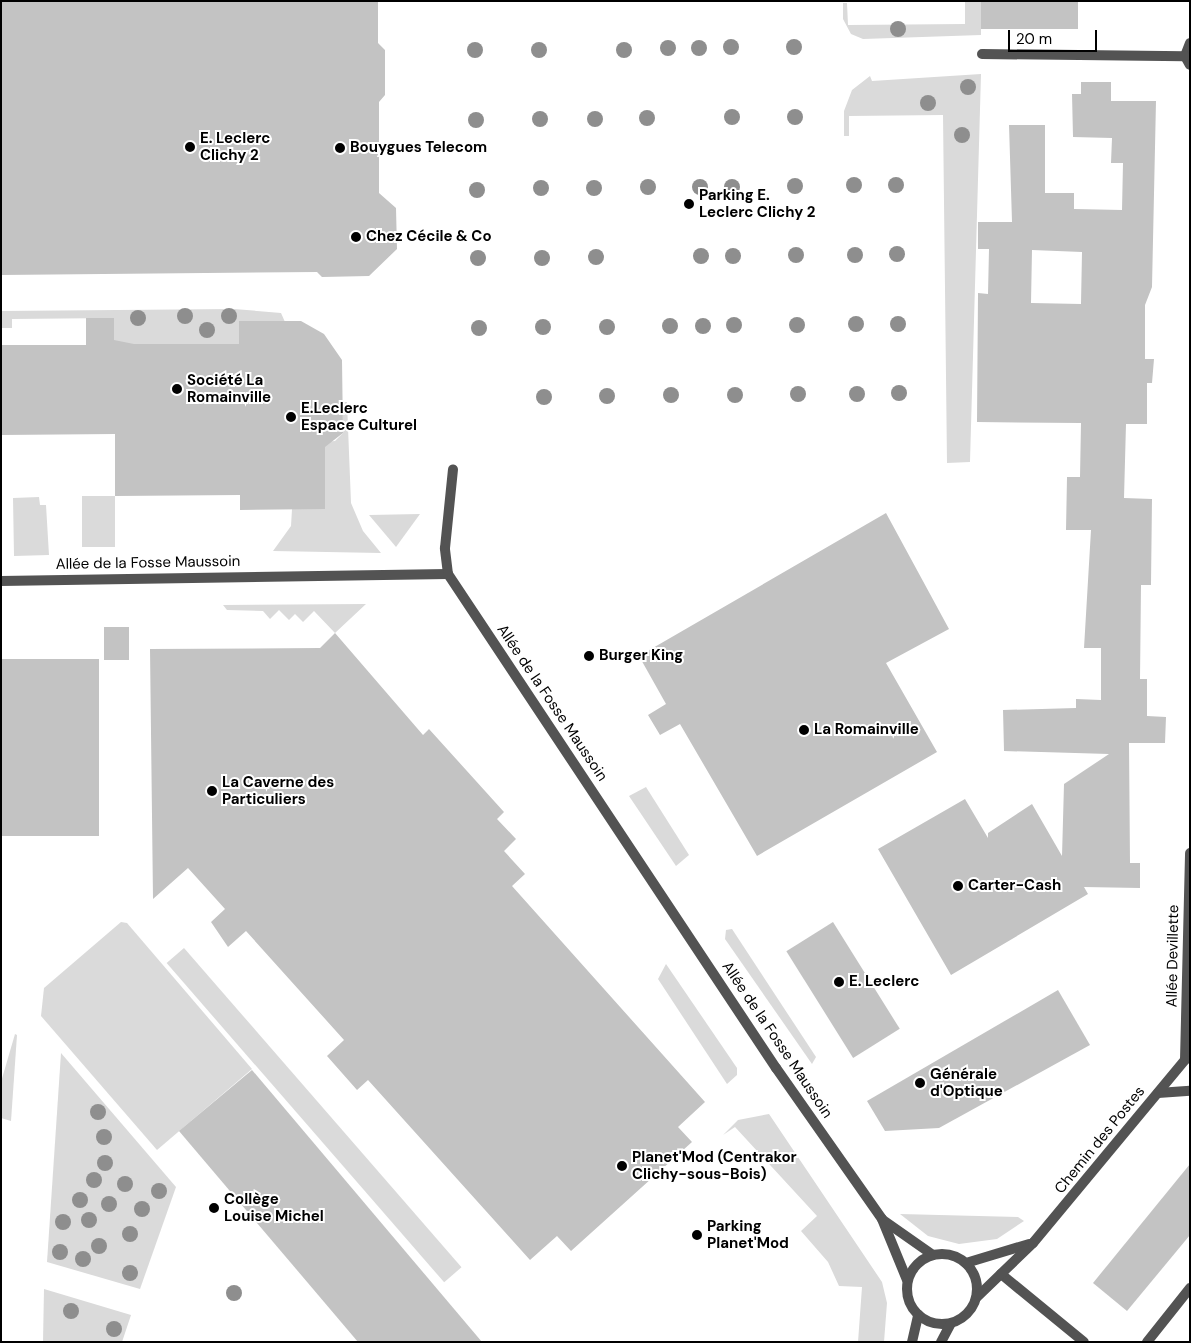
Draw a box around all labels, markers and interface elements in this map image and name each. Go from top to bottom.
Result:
scale bar [1011,20,1100,52]
text: 20 m [1016,29,1052,49]
place label: E. Leclerc Clichy 2 [200,129,270,164]
place label: Bouygues Telecom [350,139,487,157]
marker: E. Leclerc Clichy 2 [184,141,196,153]
marker: Bouygues Telecom [334,142,346,154]
place label: Parking E. Leclerc Clichy 2 [699,186,815,221]
marker: Parking E. Leclerc Clichy 2 [683,198,695,210]
place label: Chez Cécile & Co [366,228,492,246]
marker: Chez Cécile & Co [350,231,362,243]
place label: Société La Romainville [187,371,271,406]
marker: Société La Romainville [171,383,183,395]
place label: E.Leclerc Espace Culturel [301,399,417,434]
marker: E.Leclerc Espace Culturel [285,411,297,423]
street label: Allée de la Fosse Maussoin [55,552,241,574]
street label: Allée de la Fosse Maussoin [493,621,611,785]
place label: Burger King [599,647,683,665]
marker: Burger King [583,650,595,662]
place label: La Romainville [814,721,919,739]
marker: La Romainville [798,724,810,736]
place label: La Caverne des Particuliers [222,773,334,808]
marker: La Caverne des Particuliers [206,785,218,797]
place label: Carter-Cash [968,877,1061,895]
marker: Carter-Cash [952,880,964,892]
street label: Allée Devillette [1163,904,1183,1008]
street label: Allée de la Fosse Maussoin [718,958,836,1122]
place label: E. Leclerc [849,973,919,991]
marker: E. Leclerc [833,976,845,988]
place label: Générale d'Optique [930,1065,1003,1100]
marker: Générale d'Optique [914,1077,926,1089]
street label: Chemin des Postes [1051,1083,1149,1197]
place label: Planet'Mod (Centrakor Clichy-sous-Bois) [632,1148,797,1183]
marker: Planet'Mod (Centrakor Clichy-sous-Bois) [616,1160,628,1172]
place label: Collège Louise Michel [224,1190,324,1225]
marker: Collège Louise Michel [208,1202,220,1214]
place label: Parking Planet'Mod [707,1217,789,1252]
marker: Parking Planet'Mod [691,1229,703,1241]

